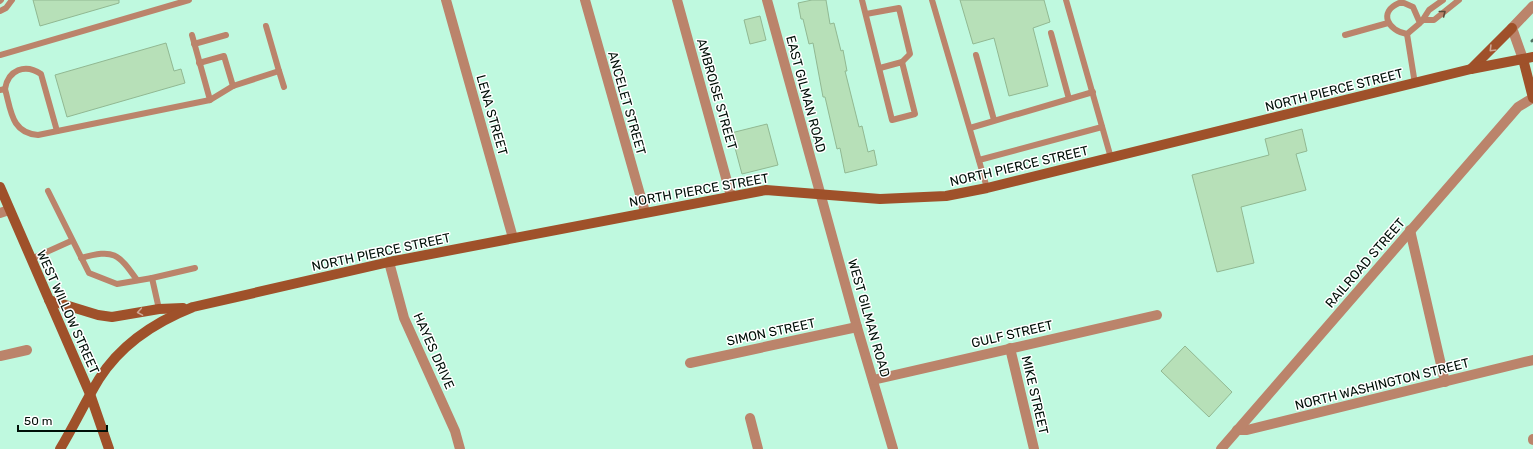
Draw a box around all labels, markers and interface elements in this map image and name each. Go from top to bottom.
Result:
one-way arrow [1439,10,1446,18]
street label: EAST GILMAN ROAD [783,34,829,154]
street label: AMBROISE STREET [694,37,740,152]
one-way arrow [1489,44,1497,52]
street label: ANCELET STREET [605,49,649,157]
street label: NORTH PIERCE STREET [1264,65,1405,114]
street label: LENA STREET [473,73,511,157]
street label: NORTH PIERCE STREET [948,143,1090,189]
street label: NORTH PIERCE STREET [628,170,770,210]
street label: RAILROAD STREET [1322,215,1408,311]
street label: NORTH PIERCE STREET [310,230,452,274]
street label: WEST WILLOW STREET [34,248,102,377]
street label: WEST GILMAN ROAD [845,257,893,379]
one-way arrow [137,307,144,316]
street label: HAYES DRIVE [410,310,458,392]
street label: SIMON STREET [725,315,817,349]
street label: GULF STREET [970,317,1055,351]
street label: MIKE STREET [1019,354,1051,436]
street label: NORTH WASHINGTON STREET [1293,355,1471,413]
scale bar [18,407,107,433]
text: 50 m [24,414,52,428]

